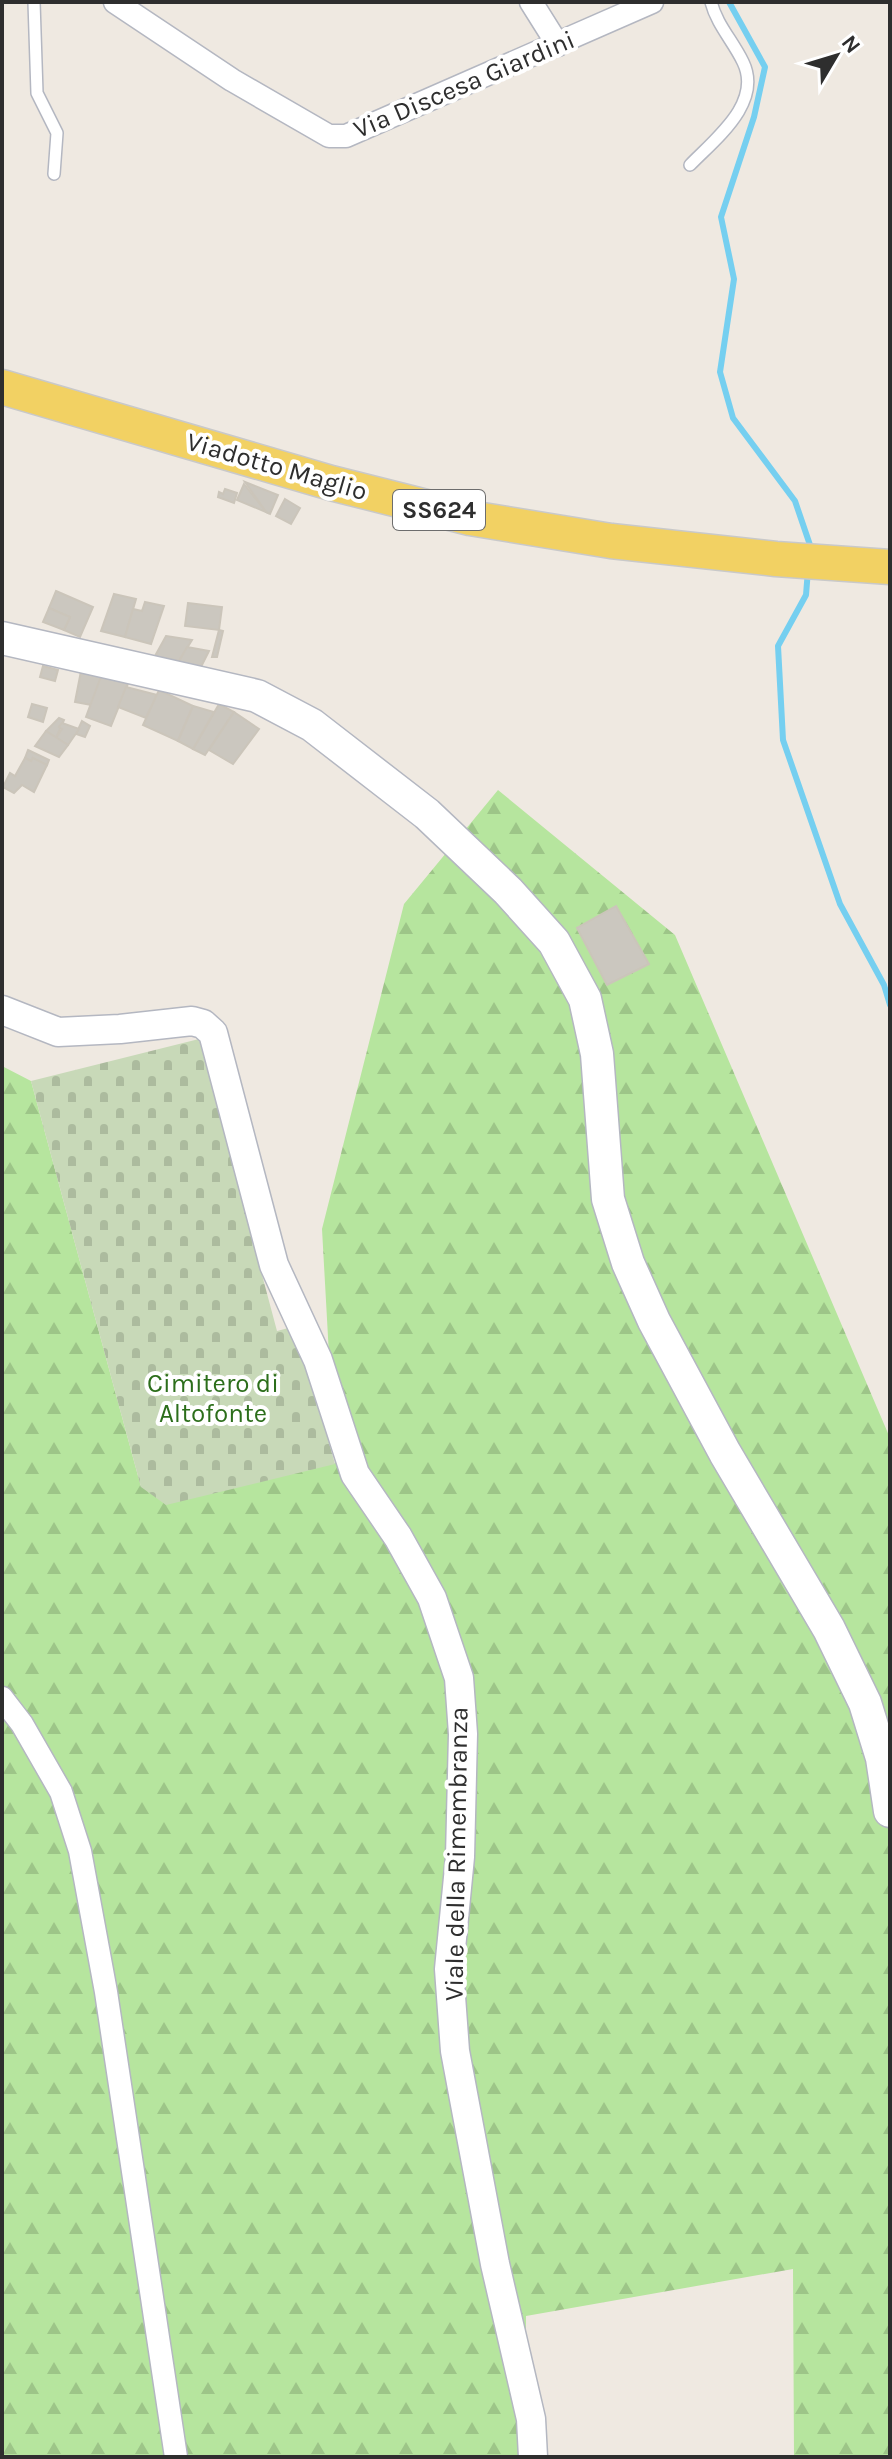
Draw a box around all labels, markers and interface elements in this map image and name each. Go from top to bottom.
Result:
north arrow [796,16,876,96]
street label: Via Discesa Giardini [349,24,579,145]
text: N [836,30,866,59]
street label: Viadotto Maglio [183,426,371,507]
road number: SS624 [393,490,485,530]
park label: Cimitero di Altofonte [147,1368,279,1429]
street label: Viale della Rimembranza [438,1707,475,2001]

